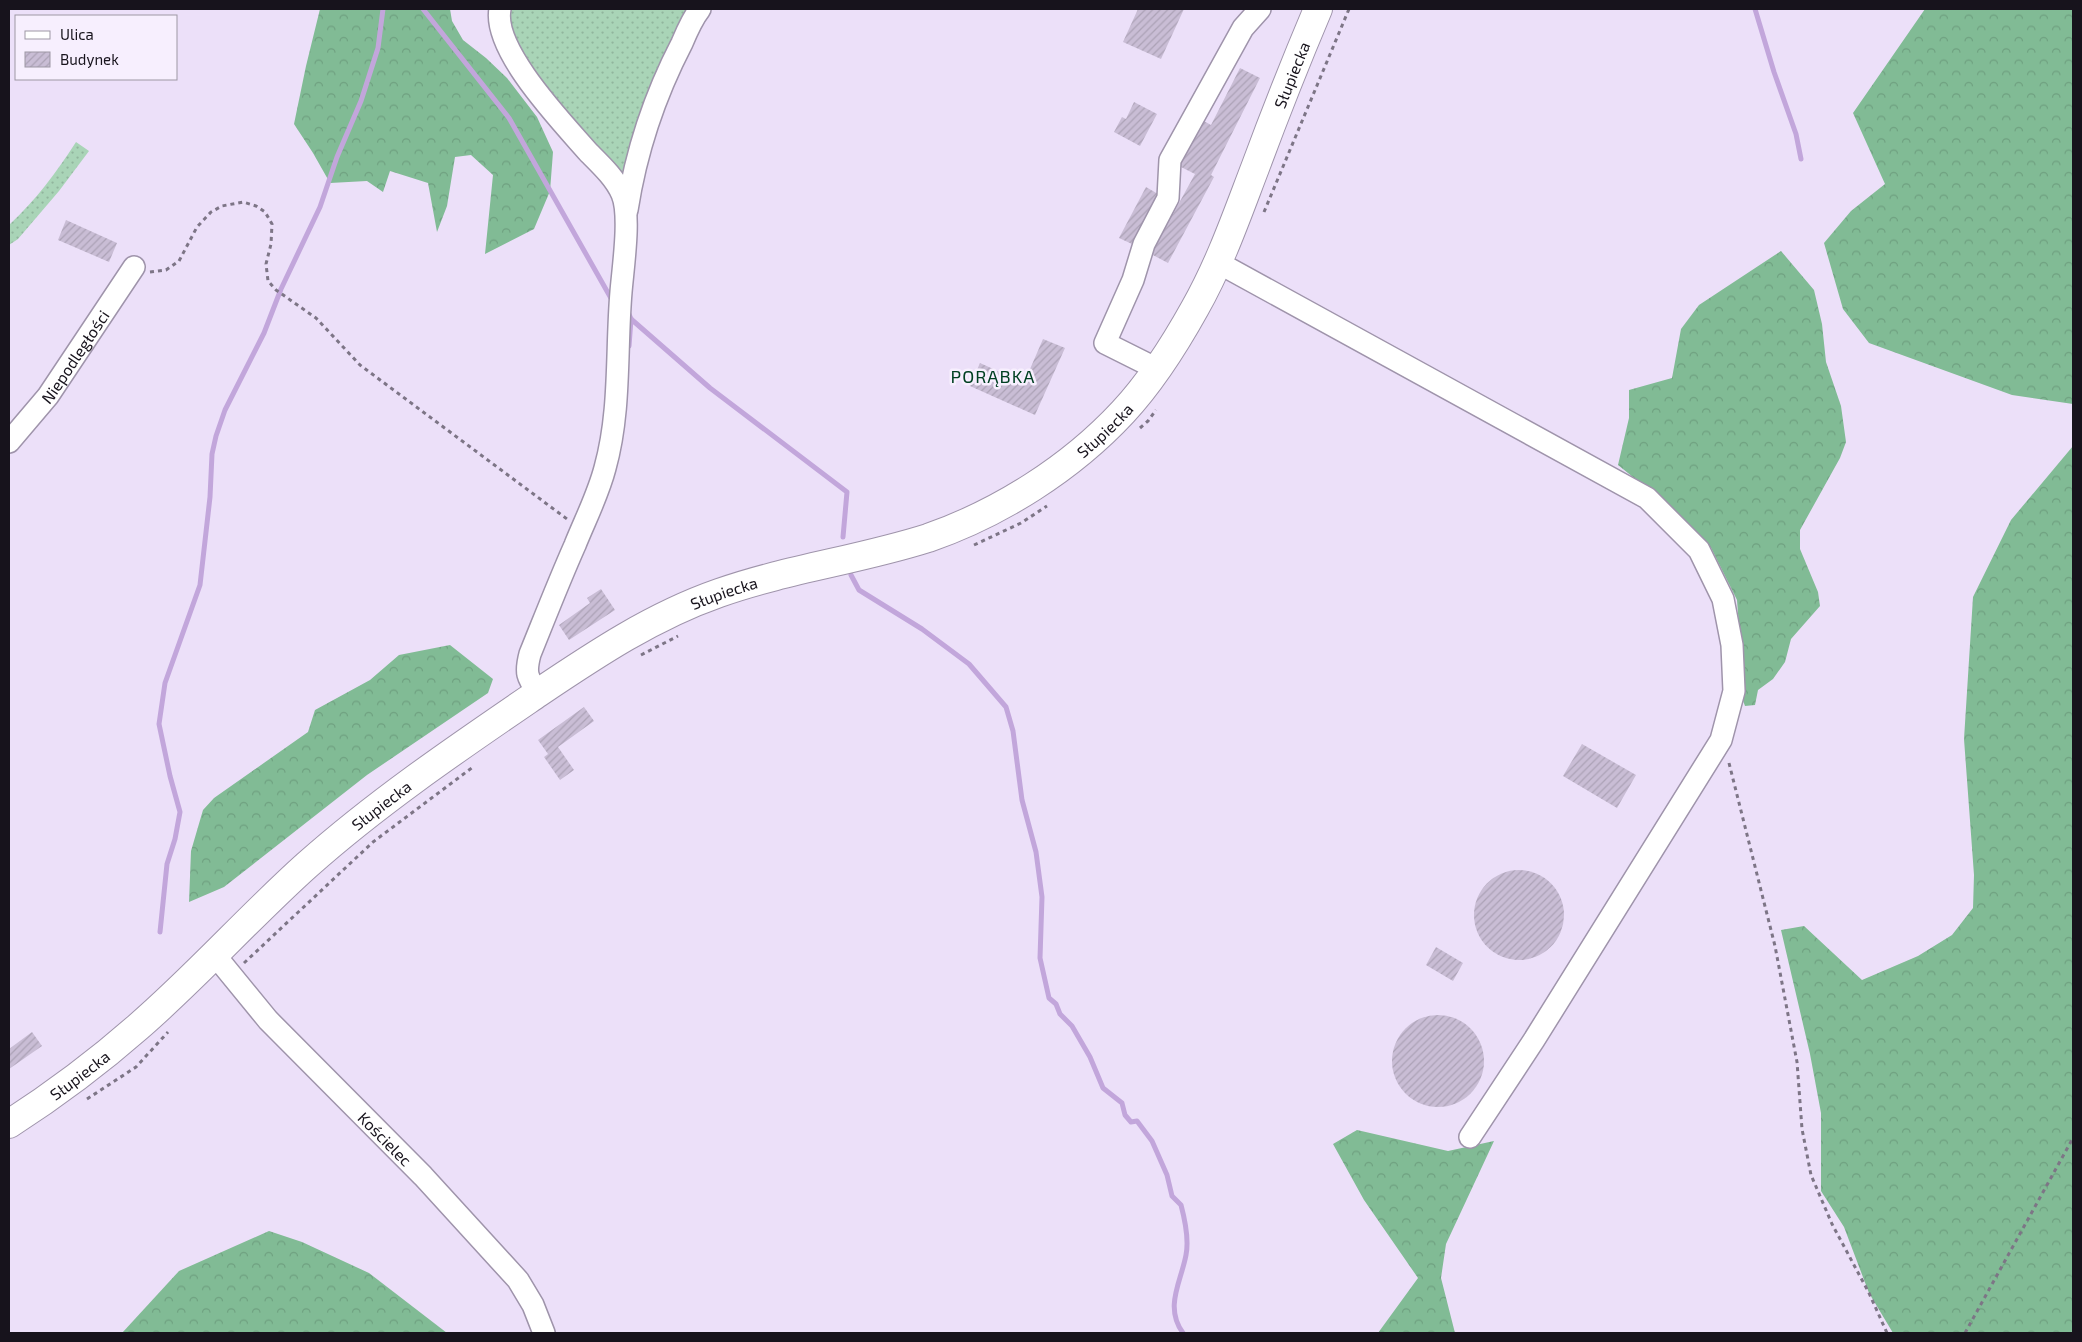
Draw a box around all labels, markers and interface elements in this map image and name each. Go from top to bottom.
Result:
legend [15,15,178,80]
text: Ulica [60,25,94,43]
street label: Słupiecka [1269,39,1313,111]
text: Budynek [60,50,119,68]
street label: Niepodległości [37,306,112,407]
district label: PORĄBKA [951,365,1035,387]
street label: Słupiecka [1073,399,1136,461]
street label: Słupiecka [687,572,760,613]
street label: Słupiecka [347,776,414,834]
street label: Słupiecka [46,1046,113,1103]
street label: Kościelec [355,1107,416,1169]

